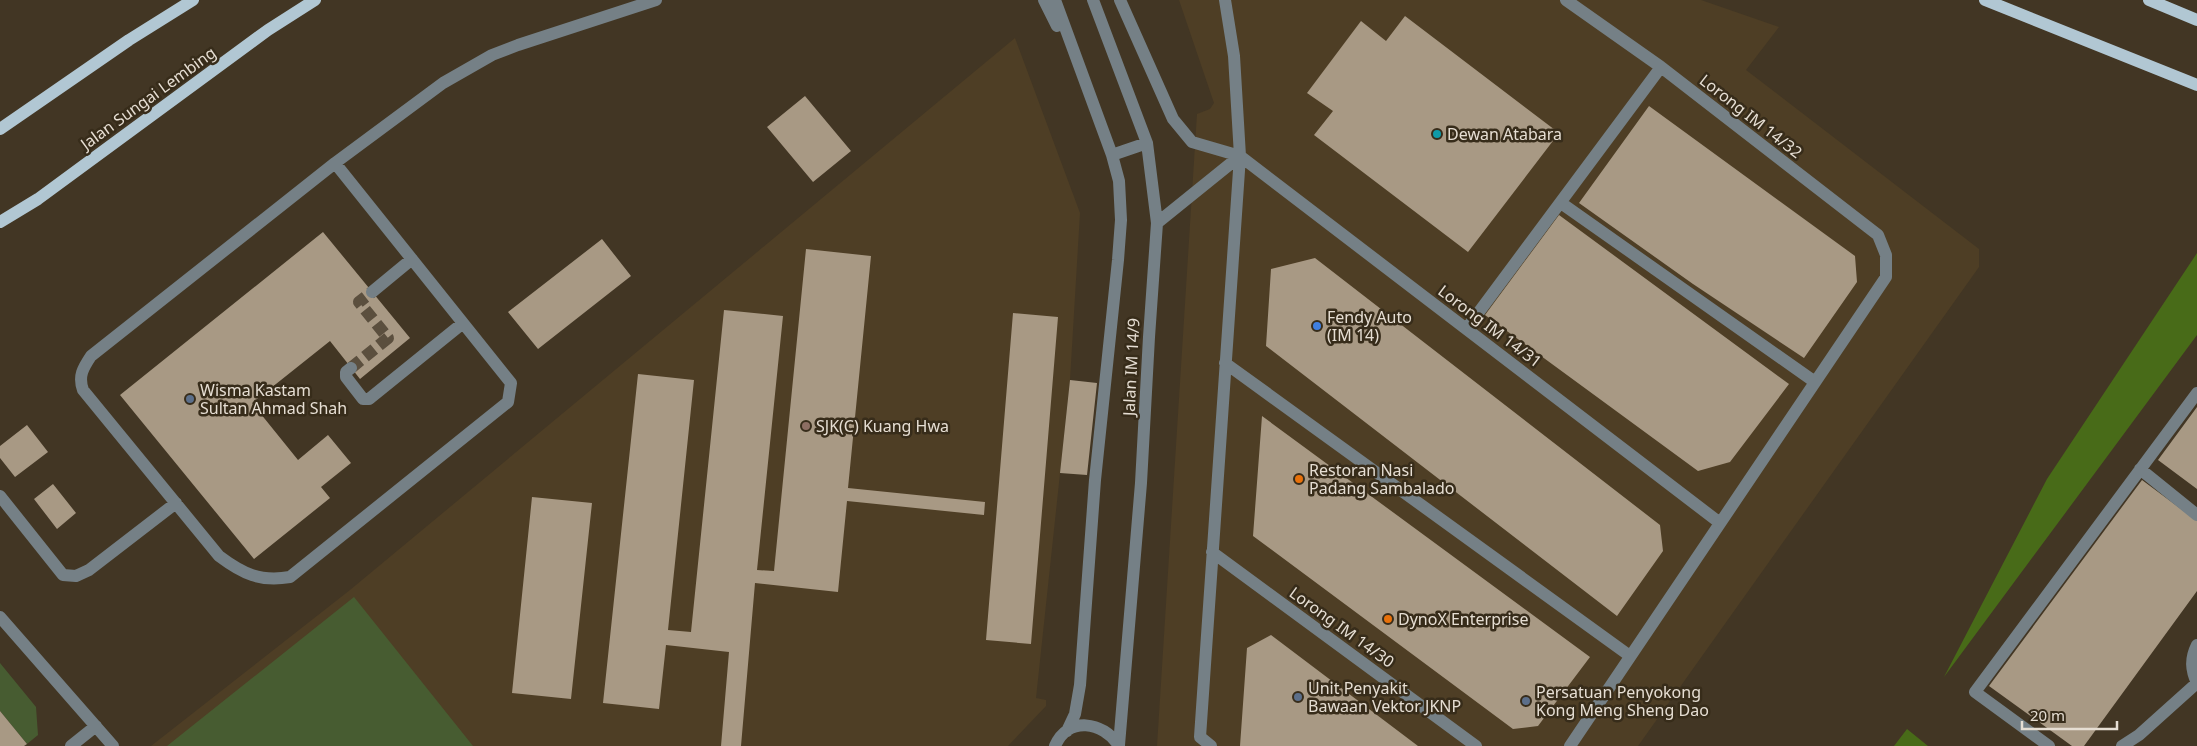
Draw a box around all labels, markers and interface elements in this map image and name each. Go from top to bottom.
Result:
street label: Jalan Sungai Lembing [74,41,220,156]
street label: Lorong IM 14/32 [1695,69,1807,163]
place label: Dewan Atabara [1447,123,1562,145]
marker: Dewan Atabara [1431,128,1443,140]
street label: Lorong IM 14/31 [1434,280,1546,372]
place label: Fendy Auto (IM 14) [1327,306,1412,346]
street label: Jalan IM 14/9 [1117,317,1145,419]
marker: Fendy Auto (IM 14) [1311,320,1323,332]
place label: Wisma Kastam Sultan Ahmad Shah [200,379,347,419]
marker: Wisma Kastam Sultan Ahmad Shah [184,393,196,405]
place label: SJK(C) Kuang Hwa [816,415,949,437]
marker: SJK(C) Kuang Hwa [800,420,812,432]
place label: Restoran Nasi Padang Sambalado [1309,459,1455,499]
marker: Restoran Nasi Padang Sambalado [1293,473,1305,485]
street label: Lorong IM 14/30 [1285,581,1399,673]
place label: DynoX Enterprise [1398,608,1528,630]
marker: DynoX Enterprise [1382,613,1394,625]
place label: Unit Penyakit Bawaan Vektor JKNP [1308,677,1461,717]
place label: Persatuan Penyokong Kong Meng Sheng Dao [1536,681,1709,721]
marker: Unit Penyakit Bawaan Vektor JKNP [1292,691,1304,703]
marker: Persatuan Penyokong Kong Meng Sheng Dao [1520,695,1532,707]
scale bar [2022,698,2117,730]
text: 20 m [2030,705,2065,725]

